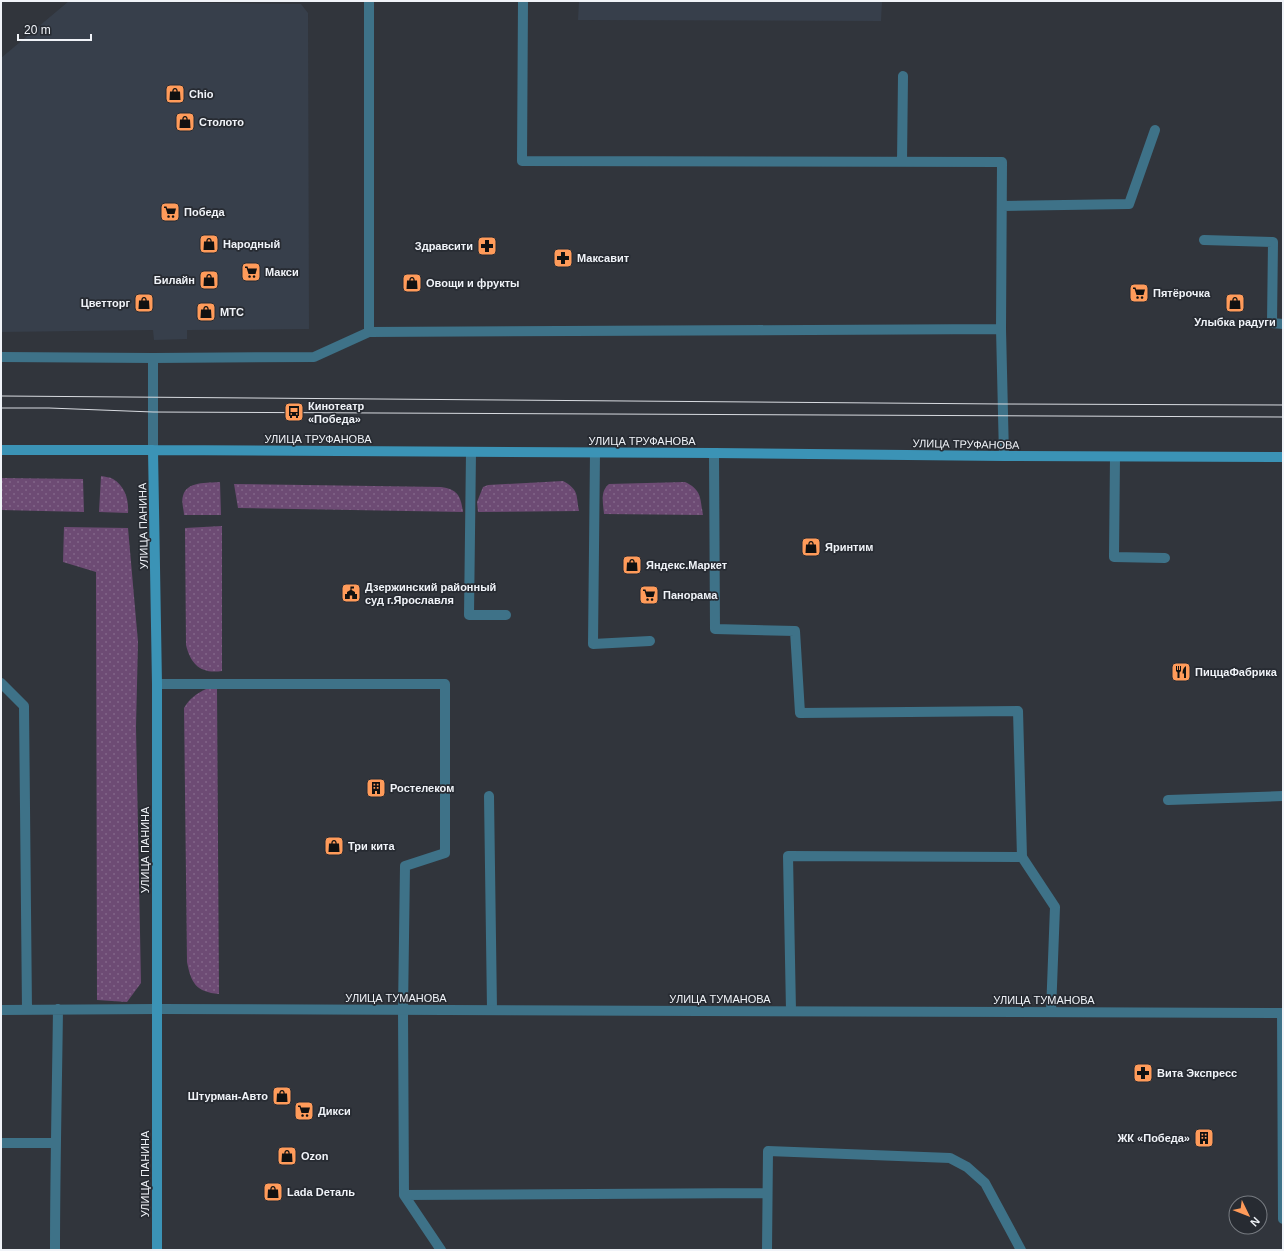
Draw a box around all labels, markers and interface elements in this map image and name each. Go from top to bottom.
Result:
scale bar [18,16,91,42]
text: 20 m [24,23,51,37]
shop icon: Chio [164,83,186,105]
place label: Chio [189,88,214,100]
shop icon: Столото [174,111,196,133]
place label: Столото [199,116,244,128]
supermarket icon: Победа [159,201,181,223]
place label: Победа [184,206,226,218]
shop icon: Народный [198,233,220,255]
pharmacy icon: Здравсити [476,235,498,257]
place label: Народный [223,238,280,250]
place label: Здравсити [415,240,473,252]
pharmacy icon: Максавит [552,247,574,269]
place label: Максавит [577,252,630,264]
supermarket icon: Макси [240,261,262,283]
place label: Макси [265,266,299,278]
shop icon: Билайн [198,269,220,291]
shop icon: Овощи и фрукты [401,272,423,294]
place label: Билайн [154,274,195,286]
place label: Овощи и фрукты [426,277,519,289]
supermarket icon: Пятёрочка [1128,282,1150,304]
place label: Пятёрочка [1153,287,1211,299]
shop icon: Цветторг [133,292,155,314]
shop icon: Улыбка радуги [1224,292,1246,314]
place label: Цветторг [81,297,130,309]
shop icon: МТС [195,301,217,323]
place label: МТС [220,306,244,318]
place label: Улыбка радуги [1194,316,1276,328]
place label: Кинотеатр «Победа» [308,400,365,425]
bus stop icon: Кинотеатр «Победа» [283,401,305,423]
street label: УЛИЦА ТРУФАНОВА [265,433,372,445]
street label: УЛИЦА ТРУФАНОВА [589,435,696,447]
street label: УЛИЦА ТРУФАНОВА [912,437,1020,451]
street label: УЛИЦА ПАНИНА [136,482,150,569]
shop icon: Яринтим [800,536,822,558]
place label: Яринтим [825,541,873,553]
shop icon: Яндекс.Маркет [621,554,643,576]
place label: Яндекс.Маркет [646,559,728,571]
place label: Дзержинский районный суд г.Ярославля [365,581,496,606]
public building icon: Дзержинский районный суд г.Ярославля [340,582,362,604]
supermarket icon: Панорама [638,584,660,606]
place label: Панорама [663,589,718,601]
restaurant icon: ПиццаФабрика [1170,661,1192,683]
place label: ПиццаФабрика [1195,666,1278,678]
building icon: Ростелеком [365,777,387,799]
place label: Ростелеком [390,782,454,794]
street label: УЛИЦА ПАНИНА [139,806,151,893]
shop icon: Три кита [323,835,345,857]
place label: Три кита [348,840,395,852]
street label: УЛИЦА ТУМАНОВА [345,992,447,1004]
street label: УЛИЦА ТУМАНОВА [669,993,771,1005]
street label: УЛИЦА ТУМАНОВА [993,994,1095,1006]
pharmacy icon: Вита Экспресс [1132,1062,1154,1084]
place label: Вита Экспресс [1157,1067,1237,1079]
shop icon: Штурман-Авто [271,1085,293,1107]
place label: Штурман-Авто [188,1090,268,1102]
supermarket icon: Дикси [293,1100,315,1122]
place label: Дикси [318,1105,351,1117]
building icon: ЖК «Победа» [1193,1127,1215,1149]
street label: УЛИЦА ПАНИНА [139,1130,151,1217]
place label: ЖК «Победа» [1116,1132,1190,1144]
shop icon: Ozon [276,1145,298,1167]
place label: Ozon [301,1150,329,1162]
shop icon: Lada Dеталь [262,1181,284,1203]
place label: Lada Dеталь [287,1186,355,1198]
north arrow [1228,1195,1268,1235]
text: N [1248,1215,1262,1229]

